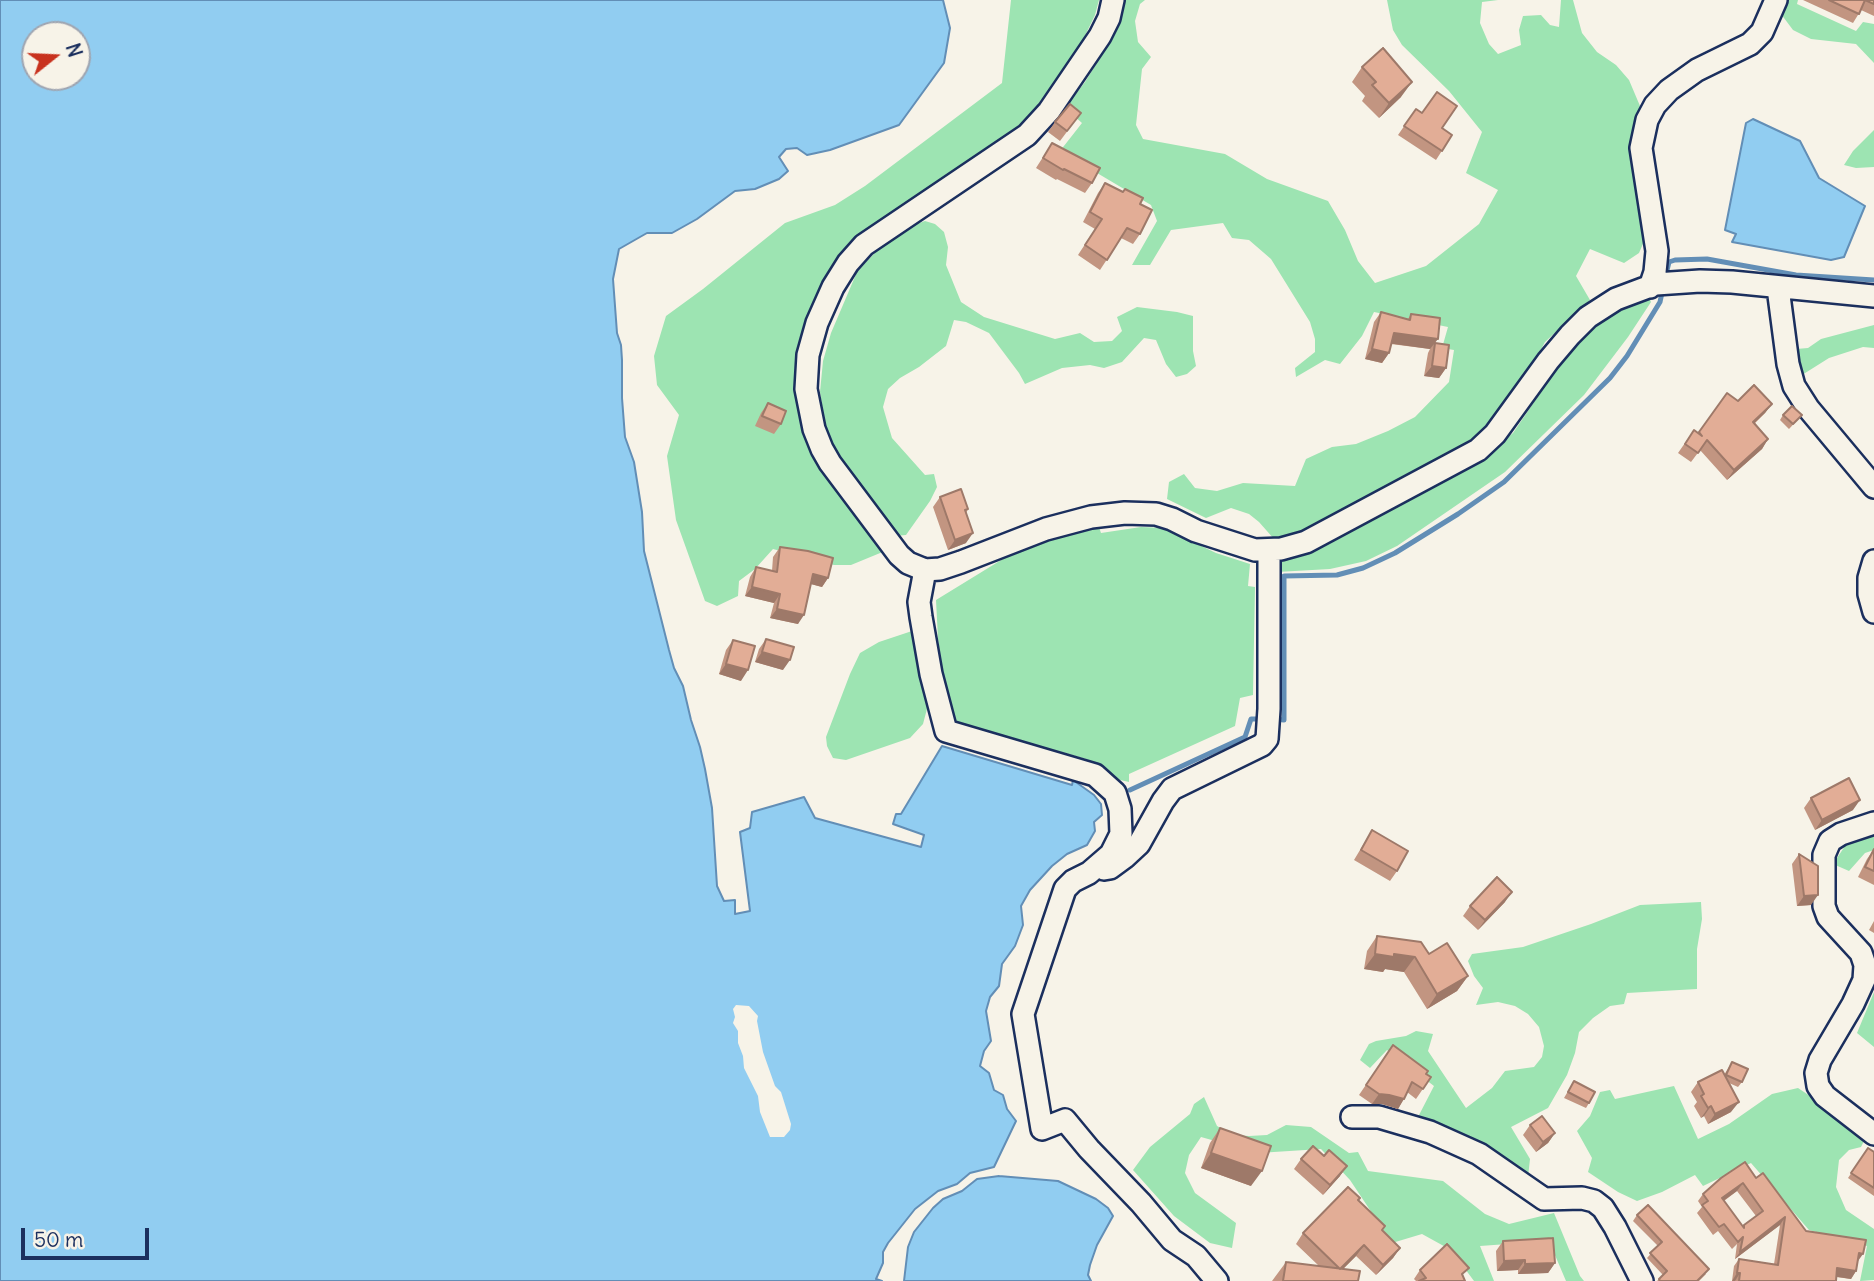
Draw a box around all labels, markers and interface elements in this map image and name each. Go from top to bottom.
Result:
north arrow [21,21,91,91]
text: N [61,40,88,60]
scale bar [24,1214,152,1258]
text: 50 m [34,1226,83,1253]

